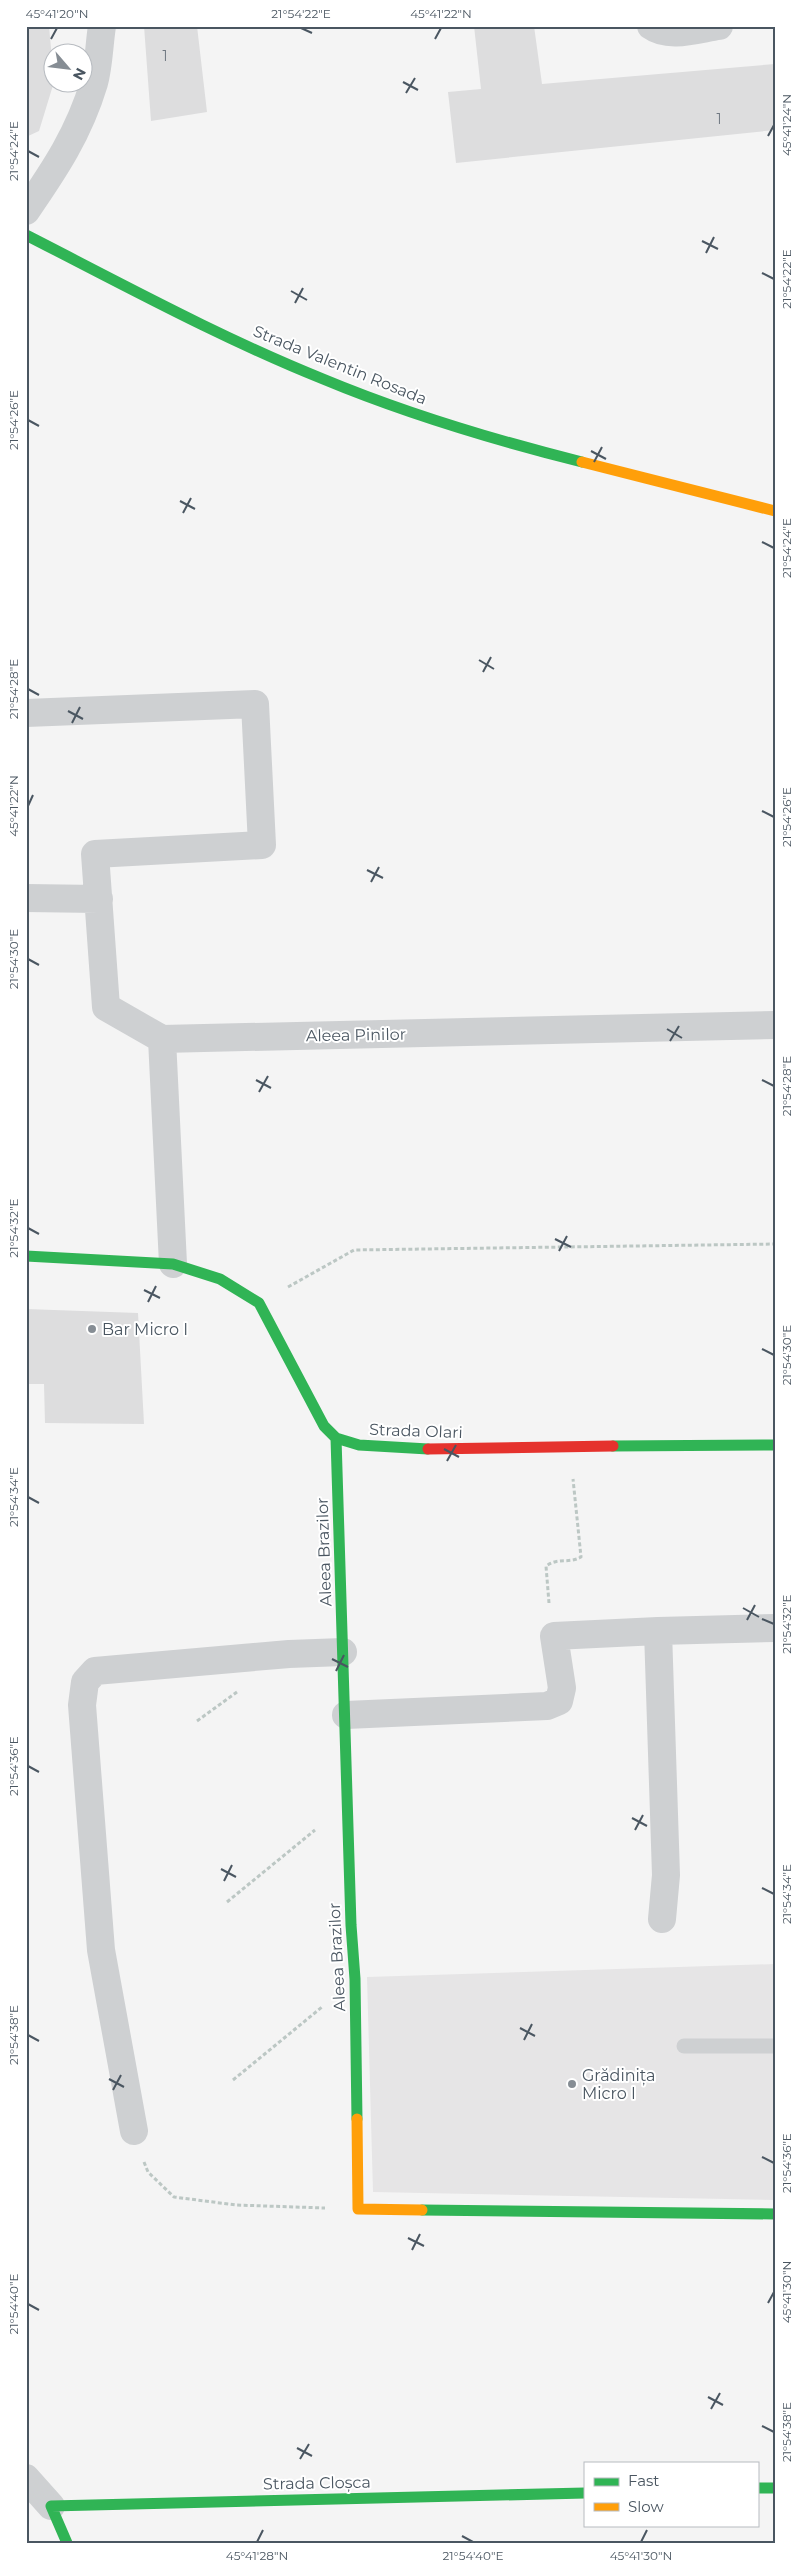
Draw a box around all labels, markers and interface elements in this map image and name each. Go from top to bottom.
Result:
text: 45°41'20"N [26,6,88,21]
text: 21°54'22"E [271,6,331,21]
text: 45°41'22"N [410,6,472,21]
north arrow [42,42,92,92]
house number: 1 [162,47,168,65]
text: N [69,65,90,83]
text: 45°41'24"N [779,94,794,156]
house number: 1 [716,110,722,128]
text: 21°54'24"E [6,121,21,181]
text: 21°54'22"E [779,249,794,309]
street label: Strada Valentin Rosada [250,321,430,409]
text: 21°54'26"E [6,390,21,450]
text: 21°54'24"E [779,518,794,578]
text: 21°54'28"E [6,659,21,719]
text: 45°41'22"N [6,775,21,837]
text: 21°54'26"E [779,787,794,847]
text: 21°54'30"E [6,929,21,989]
street label: Aleea Pinilor [306,1025,406,1045]
text: 21°54'28"E [779,1056,794,1116]
text: 21°54'32"E [6,1198,21,1258]
place label: Bar Micro I [102,1320,188,1339]
marker: Bar Micro I [86,1323,98,1335]
text: 21°54'30"E [779,1325,794,1385]
street label: Strada Olari [369,1420,463,1442]
text: 21°54'34"E [6,1467,21,1527]
street label: Aleea Brazilor [313,1497,335,1607]
text: 21°54'32"E [779,1594,794,1654]
text: 21°54'36"E [6,1736,21,1796]
text: 21°54'34"E [779,1864,794,1924]
street label: Aleea Brazilor [325,1902,349,2012]
text: 21°54'38"E [6,2005,21,2065]
place label: Grădinița Micro I [582,2066,655,2103]
marker: Grădinița Micro I [566,2078,578,2090]
text: 21°54'36"E [779,2133,794,2193]
text: 45°41'30"N [779,2261,794,2323]
text: 21°54'40"E [6,2273,21,2335]
text: 21°54'38"E [779,2402,794,2462]
legend [584,2462,758,2526]
text: Fast [628,2471,659,2490]
street label: Strada Cloșca [263,2473,371,2494]
text: Slow [628,2497,664,2516]
text: 45°41'28"N [226,2548,288,2563]
text: 21°54'40"E [442,2548,504,2563]
text: 45°41'30"N [610,2548,672,2563]

